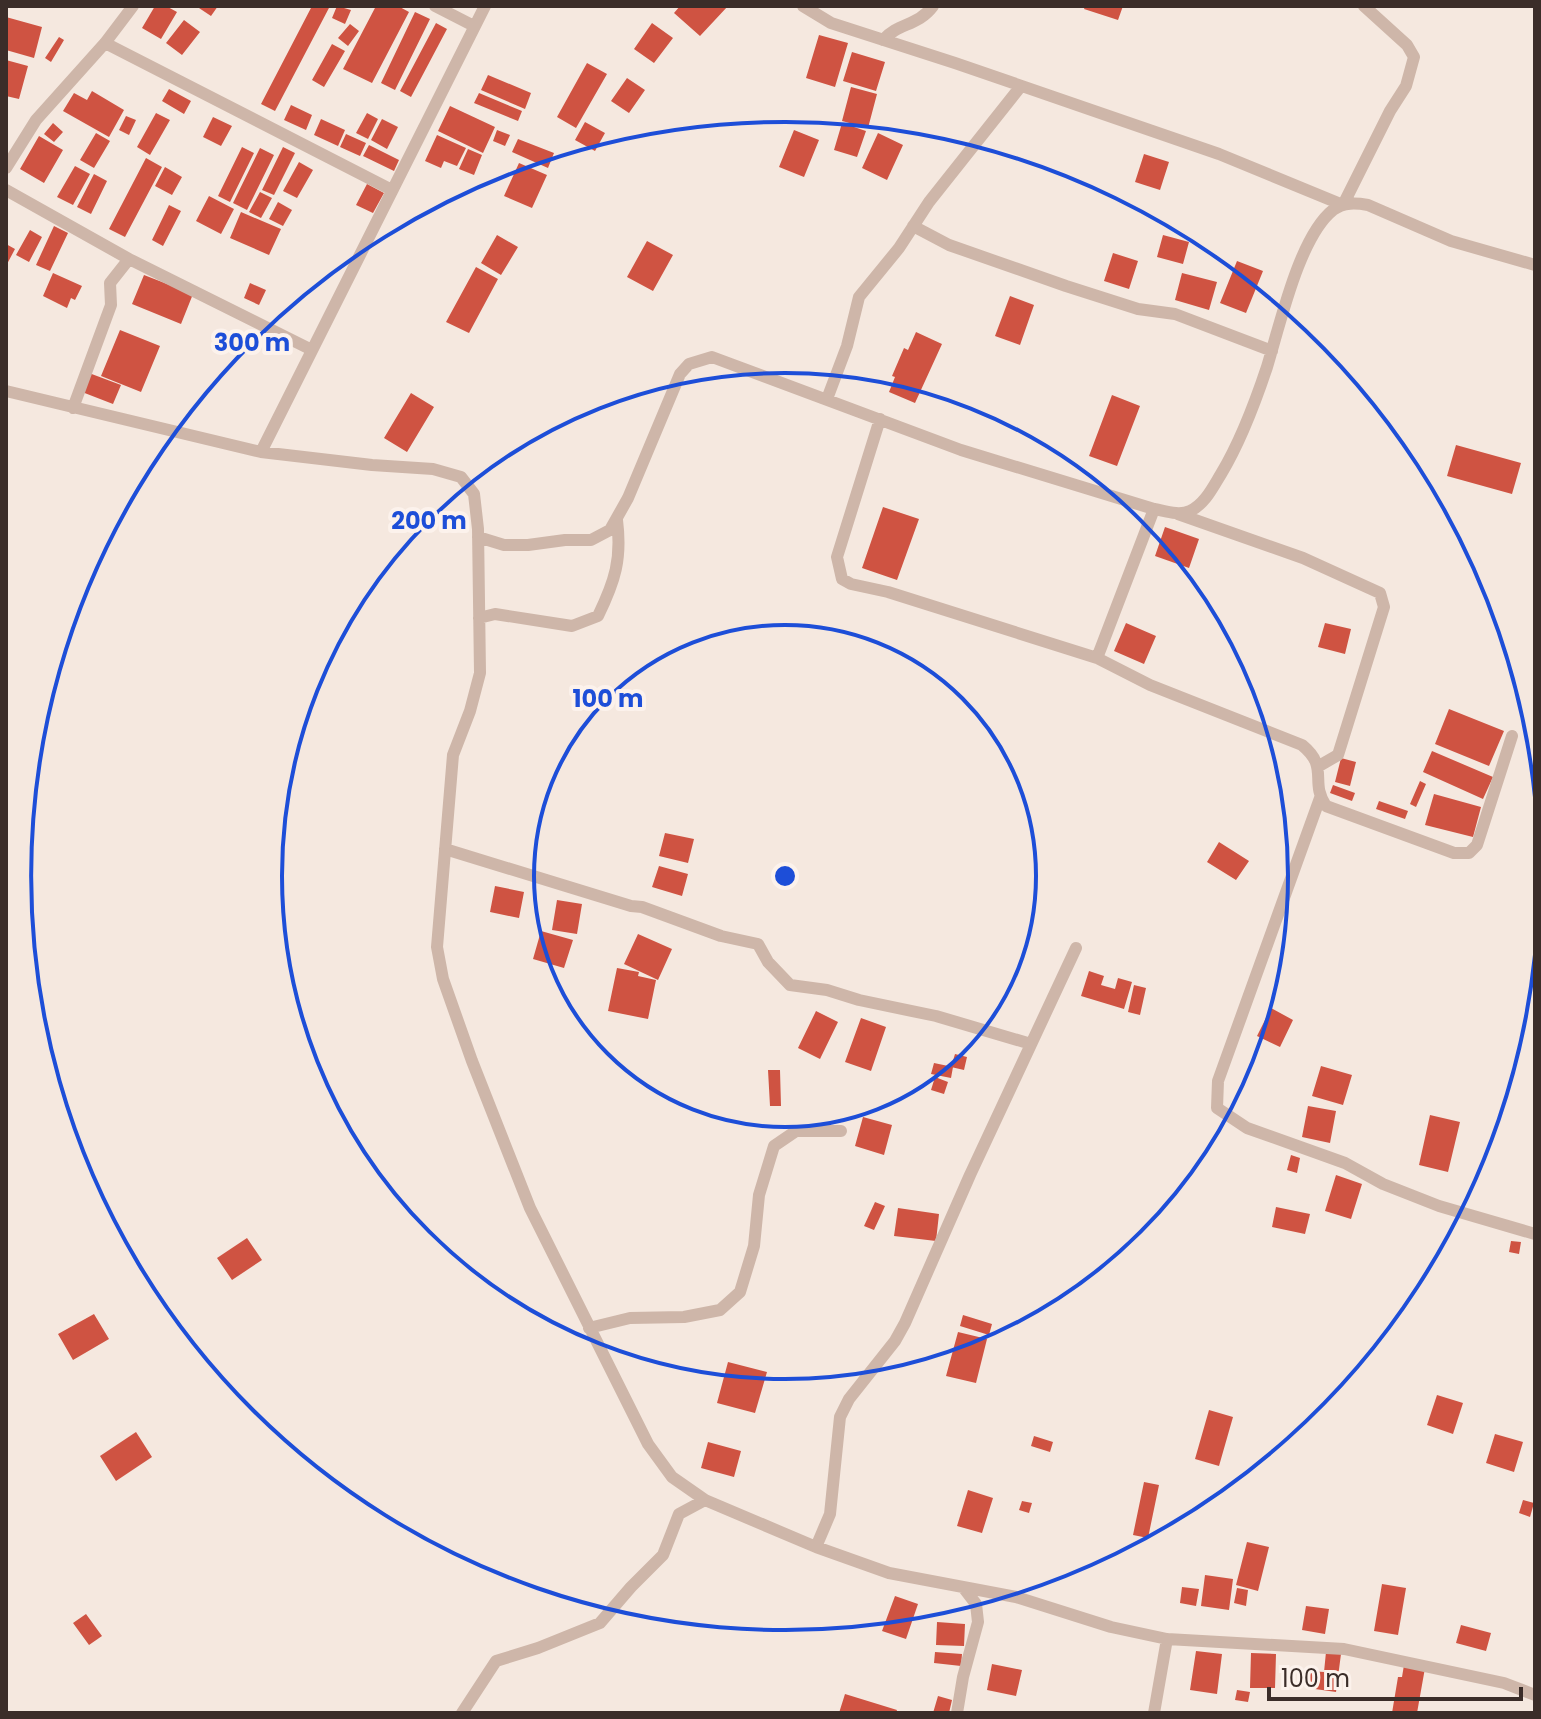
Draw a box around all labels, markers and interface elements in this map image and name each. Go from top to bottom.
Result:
text: 300 m [214,326,290,359]
text: 200 m [391,504,467,537]
text: 100 m [573,682,643,715]
centre of rings [771,862,799,890]
scale bar [1269,1651,1521,1701]
text: 100 m [1281,1662,1350,1695]

